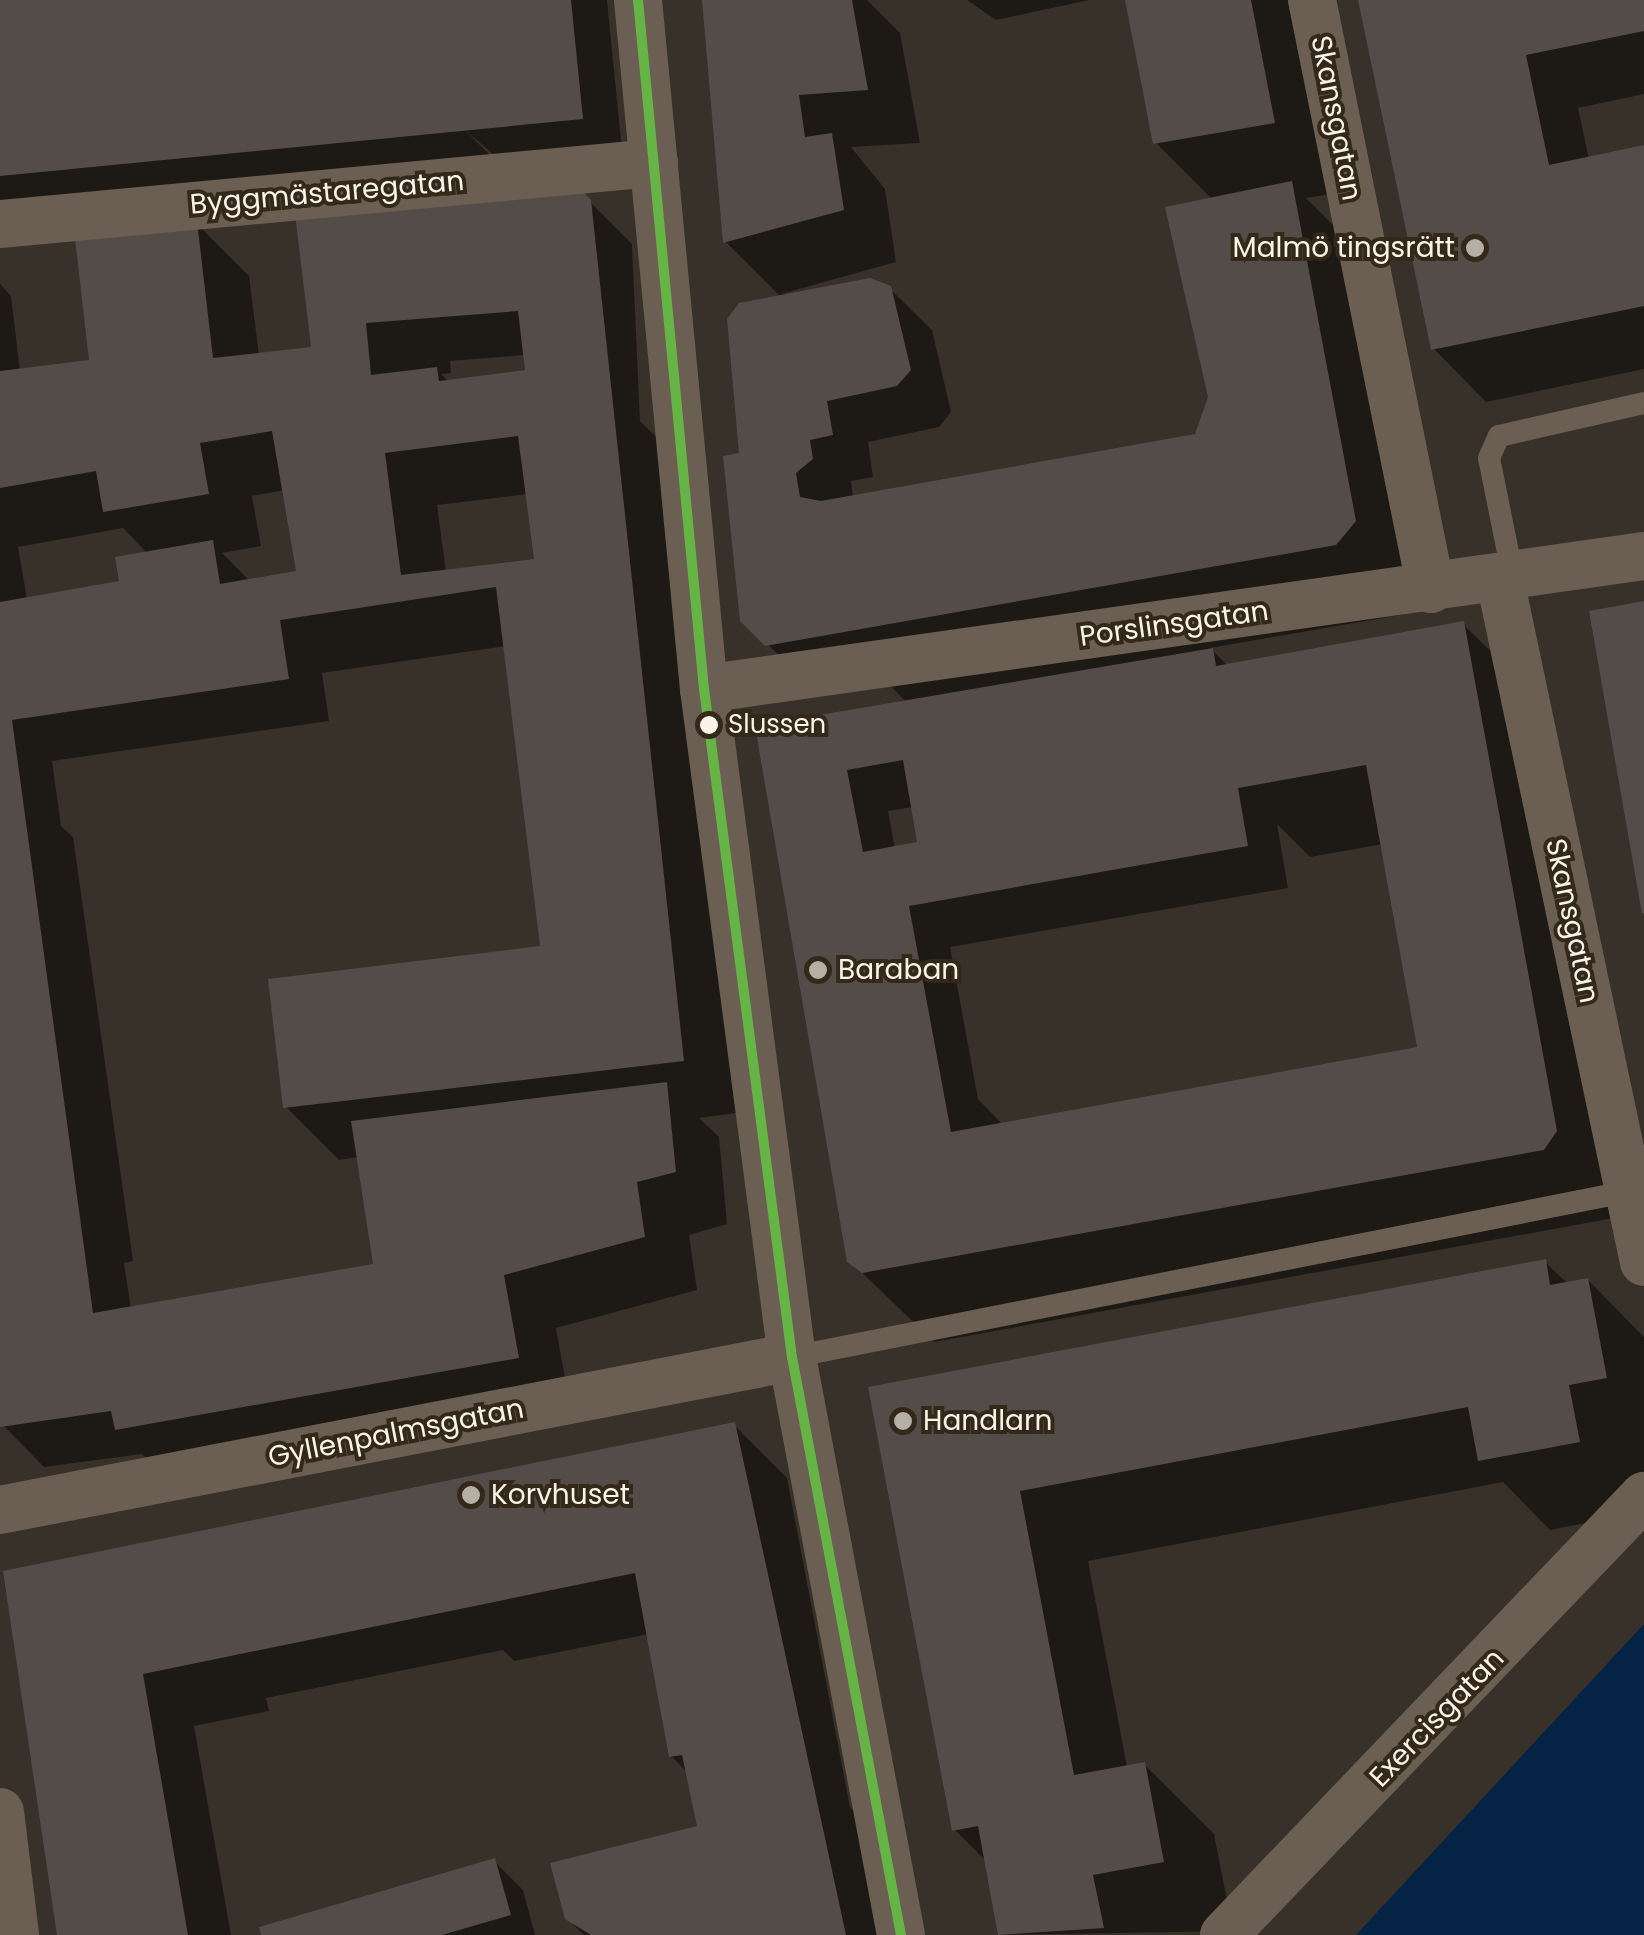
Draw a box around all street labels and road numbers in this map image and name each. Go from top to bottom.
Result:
street label: Skansgatan [1304,33,1368,203]
street label: Byggmästaregatan [189,164,465,222]
street label: Porslinsgatan [1077,594,1271,654]
street label: Skansgatan [1538,836,1606,1006]
street label: Gyllenpalmsgatan [265,1392,527,1474]
street label: Exercisgatan [1363,1642,1511,1794]

